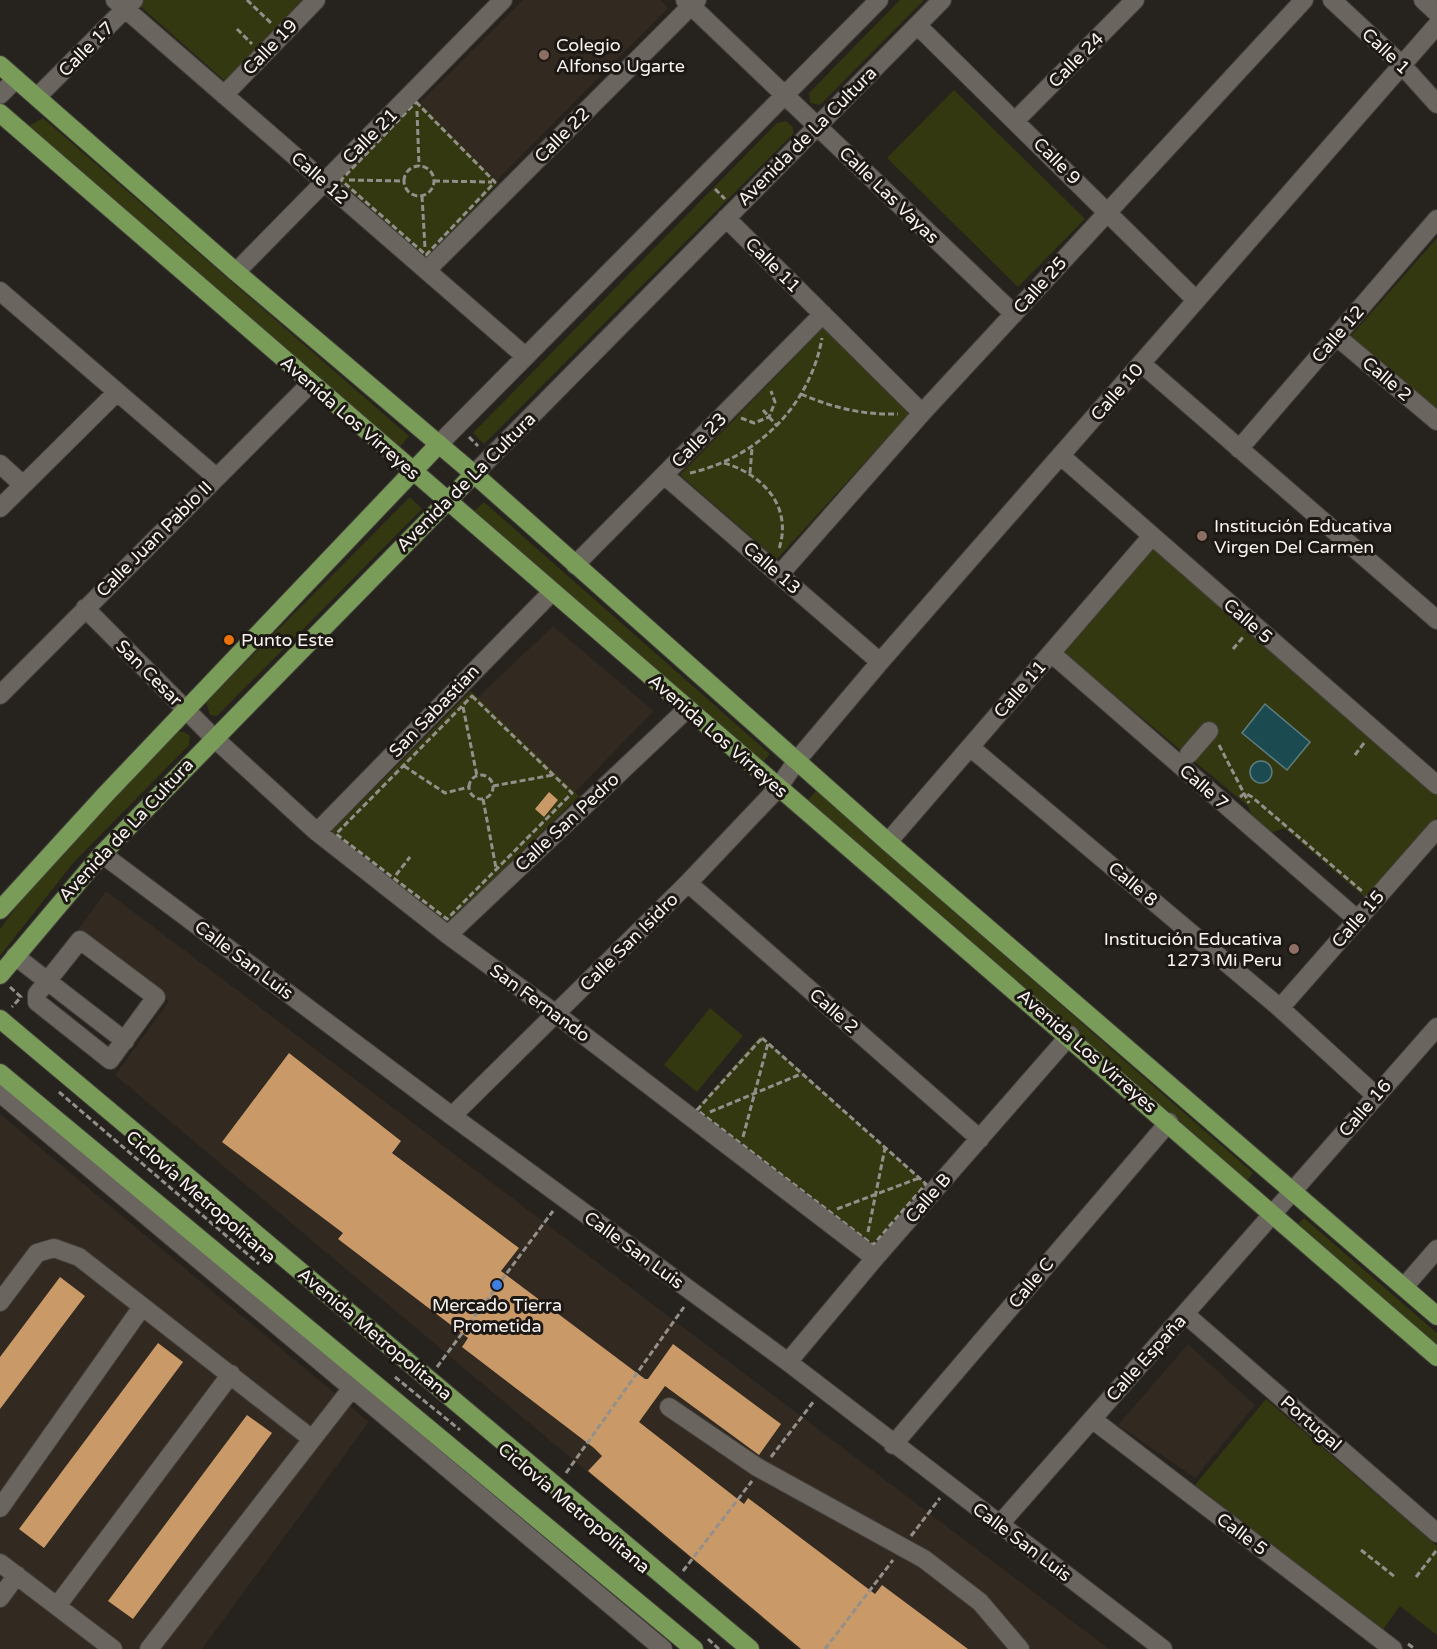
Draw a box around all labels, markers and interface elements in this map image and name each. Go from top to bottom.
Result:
street label: Calle 19 [238,15,302,79]
street label: Calle 17 [54,17,118,81]
street label: Calle 1 [1357,23,1415,79]
street label: Calle 24 [1044,28,1108,92]
place label: Colegio Alfonso Ugarte [556,34,685,77]
marker: Colegio Alfonso Ugarte [537,48,551,62]
street label: Avenida de La Cultura [733,62,881,210]
street label: Calle 22 [530,103,594,167]
street label: Calle 21 [338,104,402,168]
street label: Calle 9 [1029,133,1085,189]
street label: Calle Las Vayas [835,142,943,248]
street label: Calle 12 [287,147,353,209]
street label: Calle 11 [741,233,805,297]
street label: Calle 25 [1009,252,1071,318]
street label: Calle 12 [1307,301,1369,367]
street label: Avenida Los Virreyes [276,352,424,484]
street label: Calle 2 [1358,352,1416,406]
street label: Calle 10 [1086,359,1148,425]
street label: Avenida de La Cultura [392,408,540,556]
street label: Calle 23 [667,408,731,472]
street label: Calle Juan Pablo II [91,476,217,602]
place label: Institución Educativa Virgen Del Carmen [1214,515,1392,558]
marker: Institución Educativa Virgen Del Carmen [1195,529,1209,543]
street label: Calle 13 [739,537,805,599]
street label: Calle 5 [1219,594,1277,648]
place label: Punto Este [241,629,334,651]
marker: Punto Este [222,633,236,647]
street label: San Cesar [111,635,187,711]
street label: Calle 11 [989,656,1051,722]
street label: San Sabastian [384,660,484,762]
street label: Avenida Los Virreyes [644,670,792,802]
street label: Avenida de La Cultura [54,754,198,906]
street label: Calle 7 [1175,760,1233,814]
street label: Calle San Pedro [510,768,624,876]
street label: Calle 8 [1104,857,1162,911]
street label: Calle 15 [1327,886,1389,952]
street label: Calle San Isidro [575,888,683,996]
street label: Calle San Luis [190,916,298,1004]
place label: Institución Educativa 1273 Mi Peru [1104,928,1282,971]
marker: Institución Educativa 1273 Mi Peru [1287,942,1301,956]
street label: San Fernando [486,959,594,1047]
street label: Calle 2 [805,984,863,1038]
street label: Avenida Los Virreyes [1013,985,1161,1117]
street label: Calle 16 [1334,1075,1396,1141]
street label: Ciclovía Metropolitana [121,1126,281,1268]
street label: Calle B [900,1169,956,1227]
street label: Calle San Luis [580,1206,688,1294]
street label: Calle C [1004,1253,1058,1313]
street label: Avenida Metropolitana [293,1263,457,1405]
marker: Mercado Tierra Prometida [490,1278,504,1292]
place label: Mercado Tierra Prometida [432,1294,562,1337]
street label: Calle España [1101,1310,1191,1406]
street label: Portugal [1276,1391,1346,1455]
street label: Ciclovía Metropolitana [493,1438,655,1578]
street label: Calle San Luis [968,1498,1076,1586]
street label: Calle 5 [1212,1508,1272,1560]

